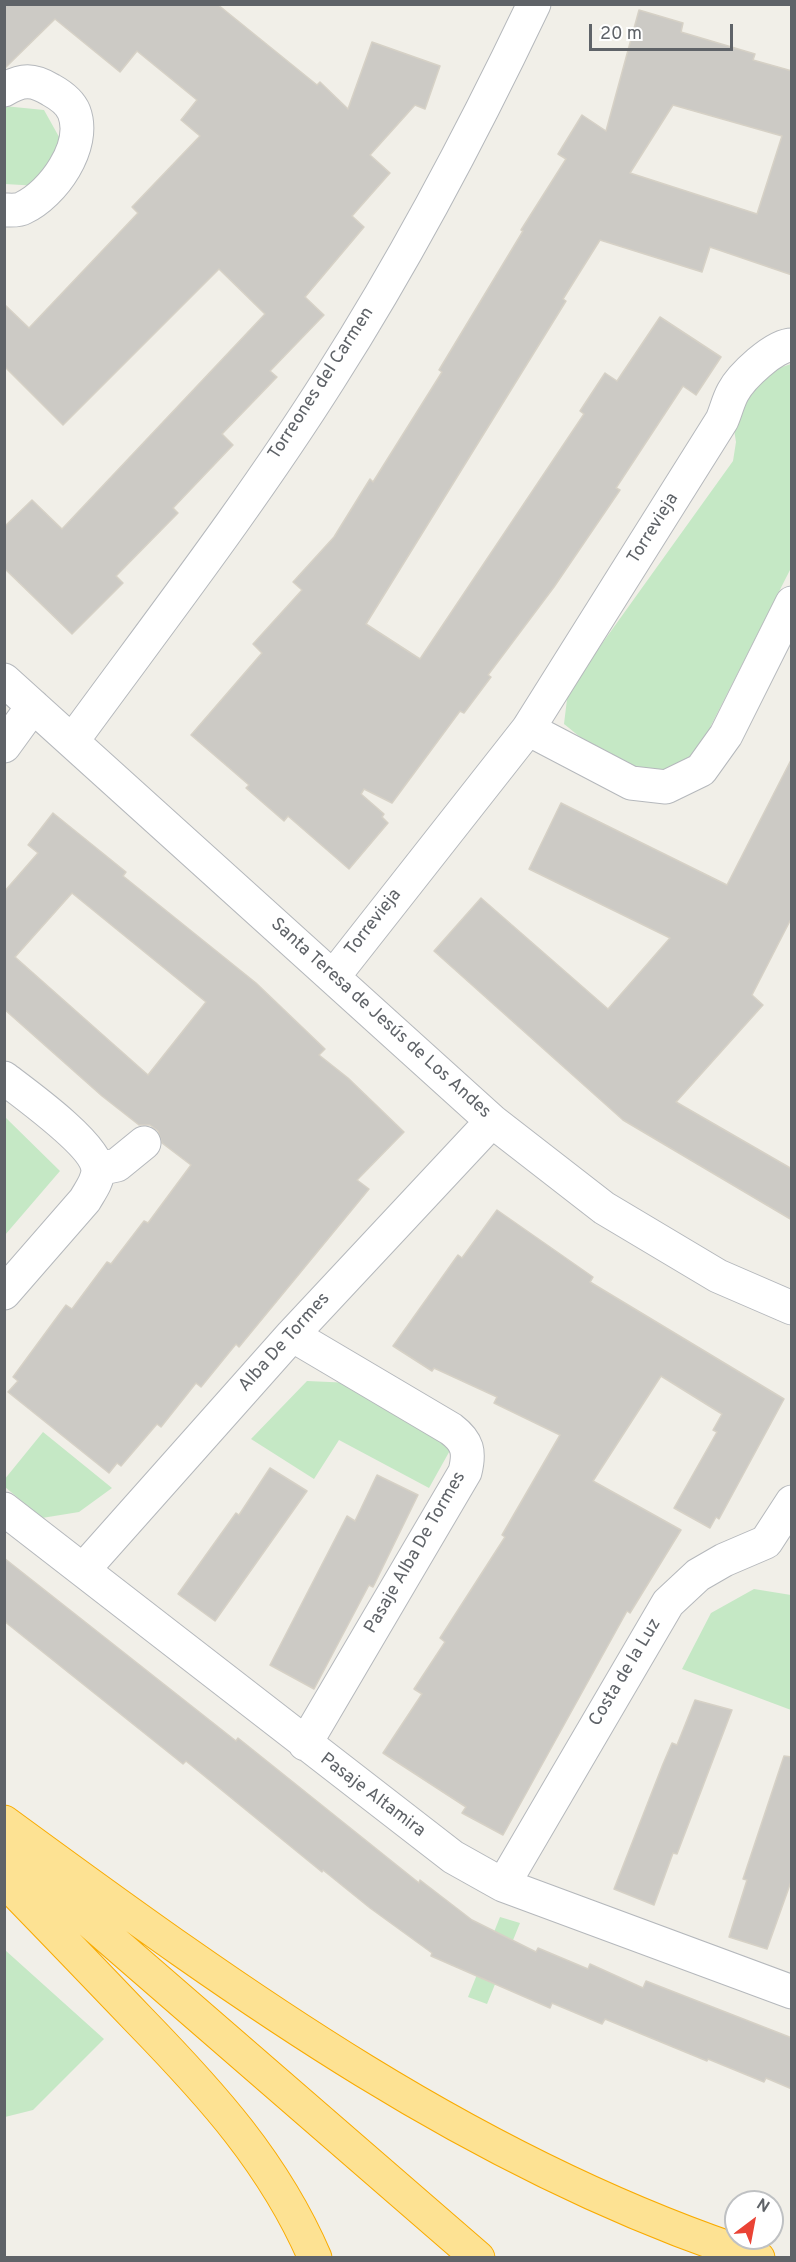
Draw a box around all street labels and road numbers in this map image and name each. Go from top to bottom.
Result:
street label: Torreones del Carmen [265,304,379,464]
street label: Torrevieja [624,490,684,568]
street label: Torrevieja [341,885,407,961]
street label: Santa Teresa de Jesús de Los Andes [265,914,495,1124]
street label: Alba De Tormes [235,1289,335,1397]
street label: Pasaje Alba De Tormes [361,1468,471,1638]
street label: Costa de la Luz [585,1615,667,1731]
street label: Pasaje Altamira [315,1749,429,1843]

